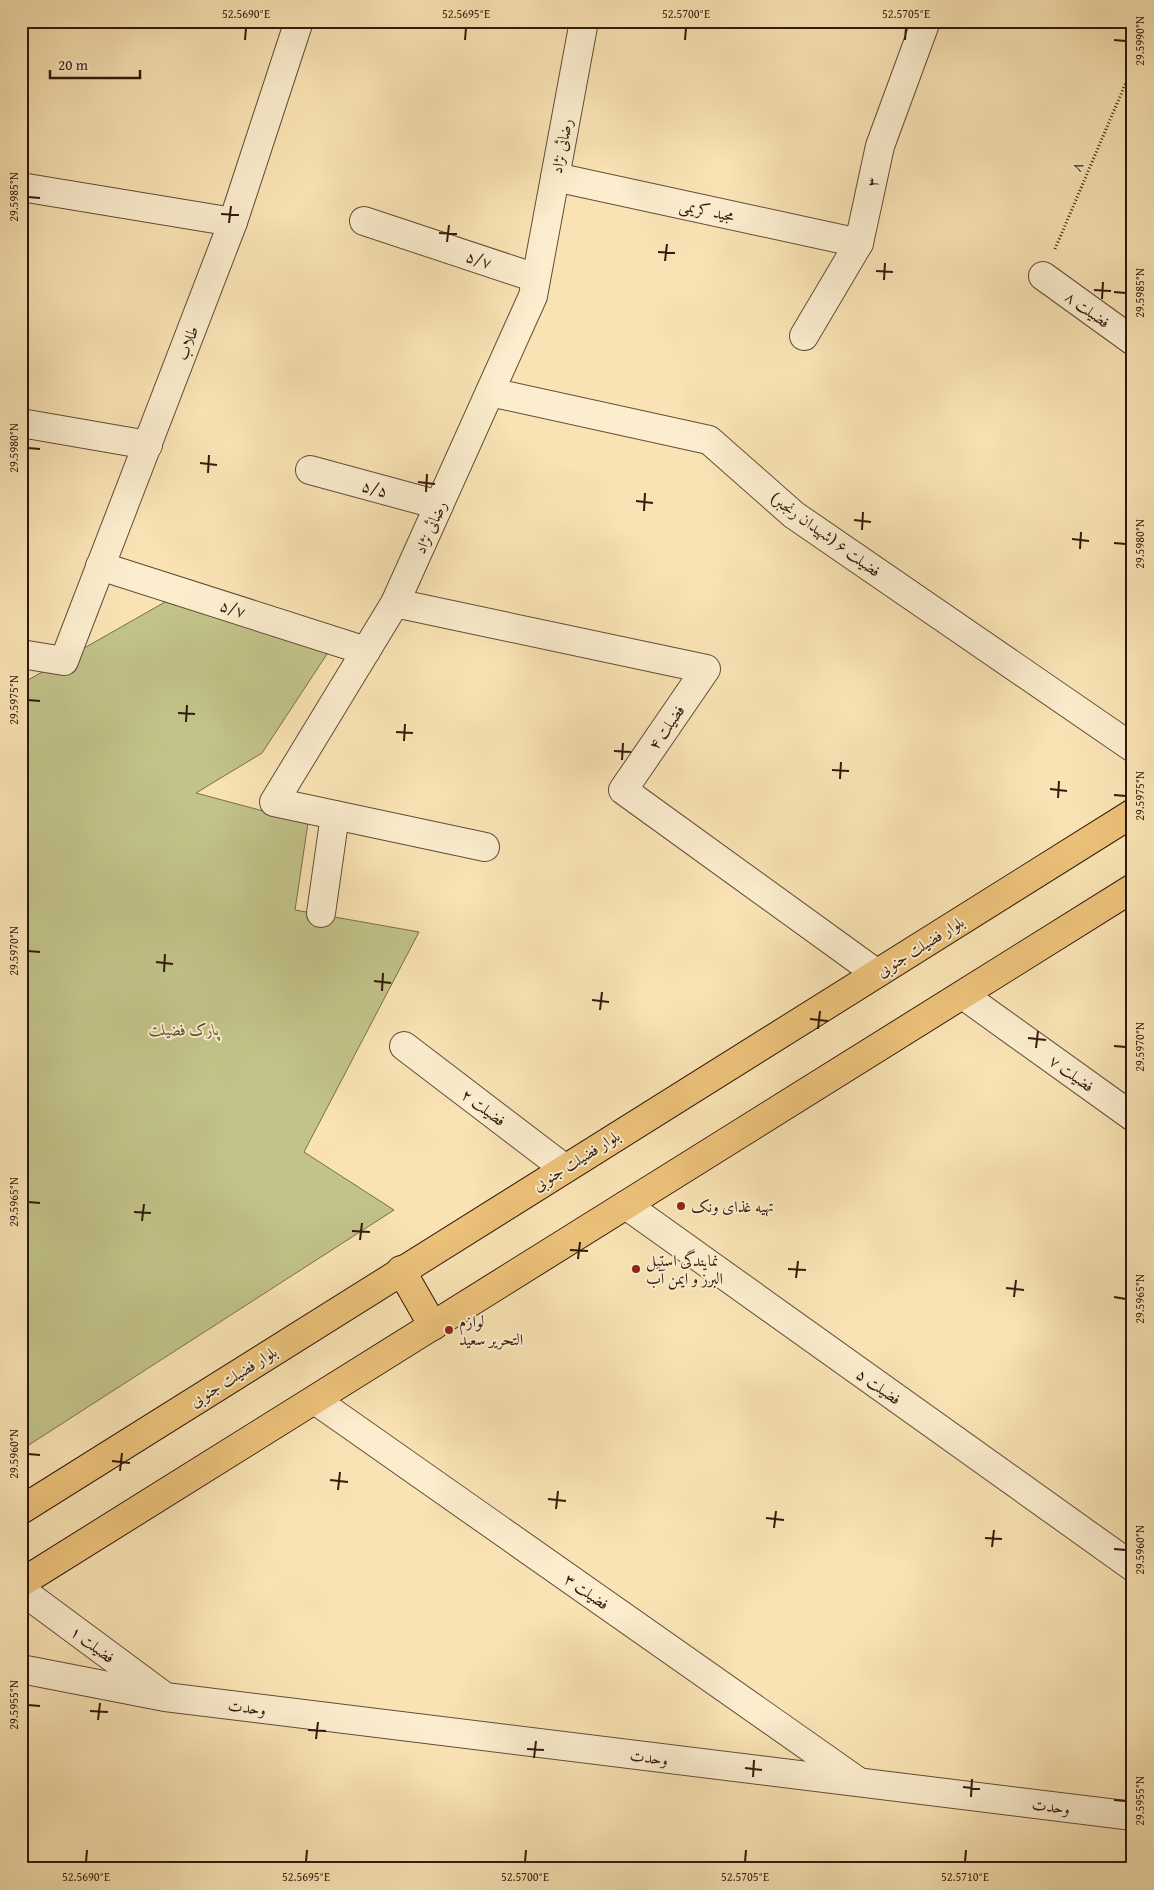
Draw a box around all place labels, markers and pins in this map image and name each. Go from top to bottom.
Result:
place label: تهیه غذای ونک [691,1194,774,1218]
marker: تهیه غذای ونک [675,1200,687,1212]
place label: نمایندگی استيل البرز و ایمن آب [646,1248,723,1290]
marker: نمایندگی استيل البرز و ایمن آب [630,1263,642,1275]
place label: لوازم التحریر سعید [459,1309,523,1351]
marker: لوازم التحریر سعید [443,1324,455,1336]

